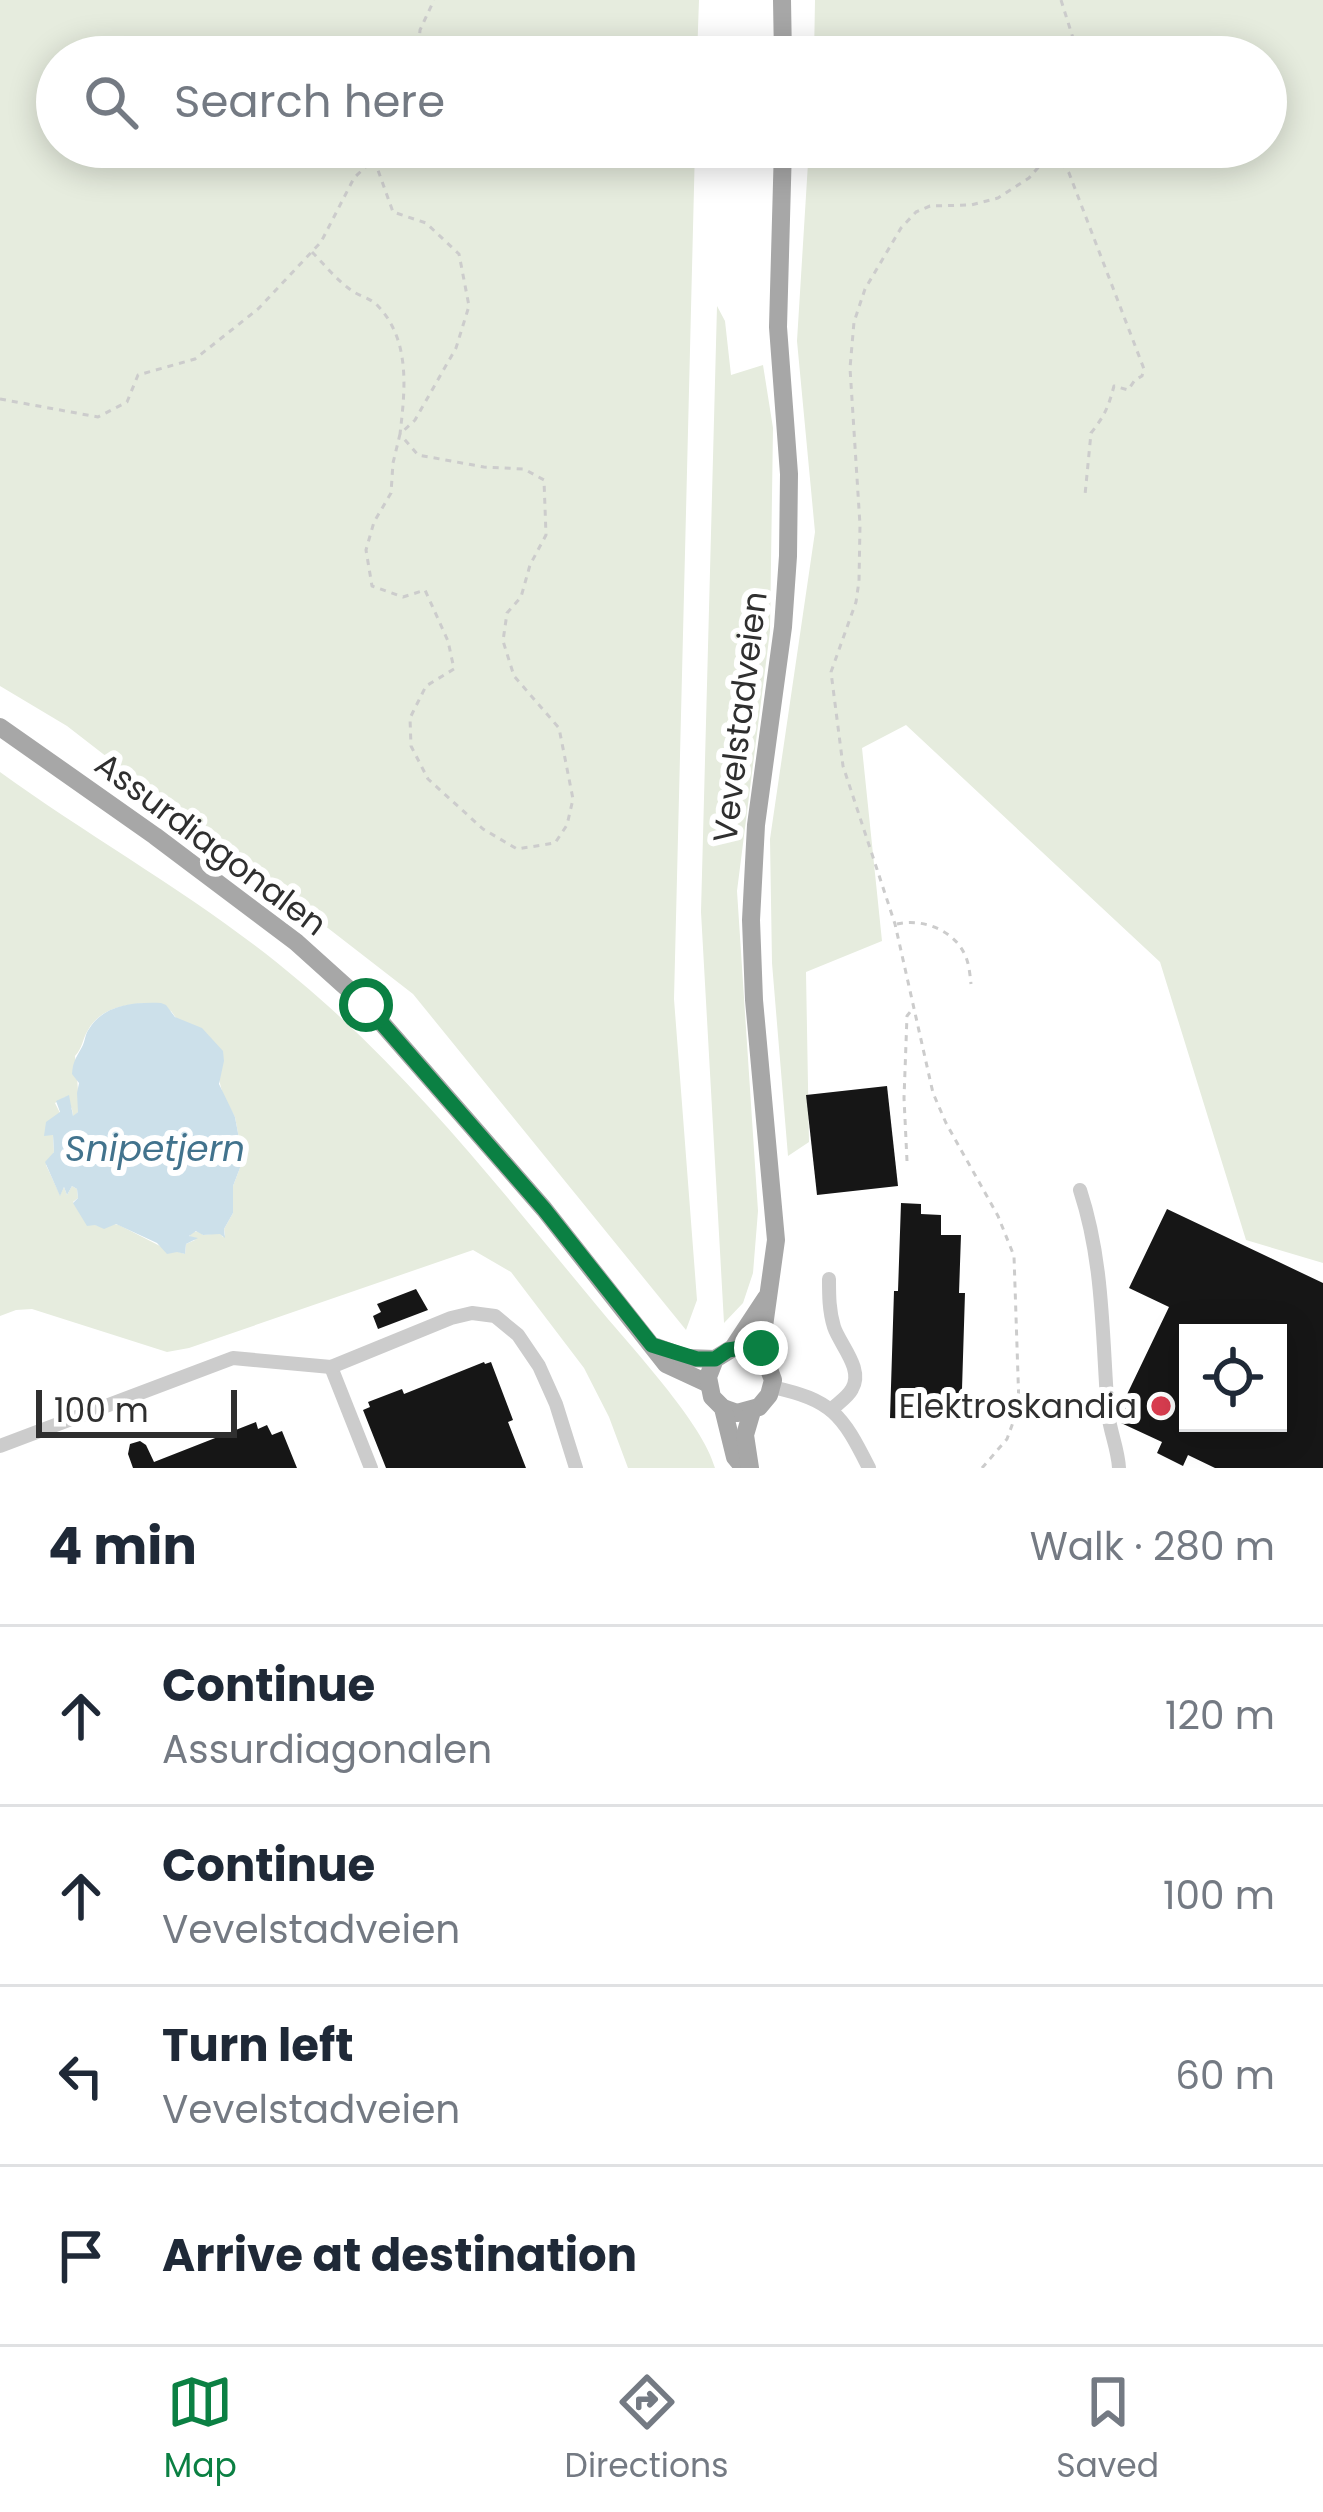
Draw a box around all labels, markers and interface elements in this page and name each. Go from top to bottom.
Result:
search box [36,36,1287,168]
icon: search [78,69,144,135]
text: Search here [174,70,445,133]
street label: Vevelstadveien [701,589,779,845]
street label: Assurdiagonalen [85,741,337,947]
route start [339,978,393,1032]
water label: Snipetjern [65,1123,245,1174]
route end [734,1321,788,1375]
map controls [1179,1324,1287,1432]
button: locate [1179,1324,1287,1432]
place label: Elektroskandia [899,1383,1137,1430]
scale bar [36,1384,237,1437]
text: 100 m [54,1387,149,1434]
marker: Elektroskandia [1148,1393,1174,1419]
text: 4 min [48,1510,197,1582]
text: Walk · 280 m [1030,1519,1275,1574]
text: Continue [162,1654,375,1717]
icon: ahead [48,1683,114,1749]
text: 120 m [1165,1688,1275,1743]
text: Assurdiagonalen [162,1722,492,1777]
text: Continue [162,1834,375,1897]
icon: ahead [48,1863,114,1929]
text: 100 m [1163,1868,1275,1923]
text: Vevelstadveien [162,1902,460,1957]
text: Turn left [162,2014,354,2077]
icon: left [48,2043,114,2109]
text: 60 m [1175,2048,1275,2103]
text: Vevelstadveien [162,2082,460,2137]
icon: arrive [48,2223,114,2289]
text: Arrive at destination [162,2224,637,2287]
tab: Map [164,2369,237,2491]
tab: Directions [565,2369,728,2491]
tab: Saved [1056,2369,1159,2491]

